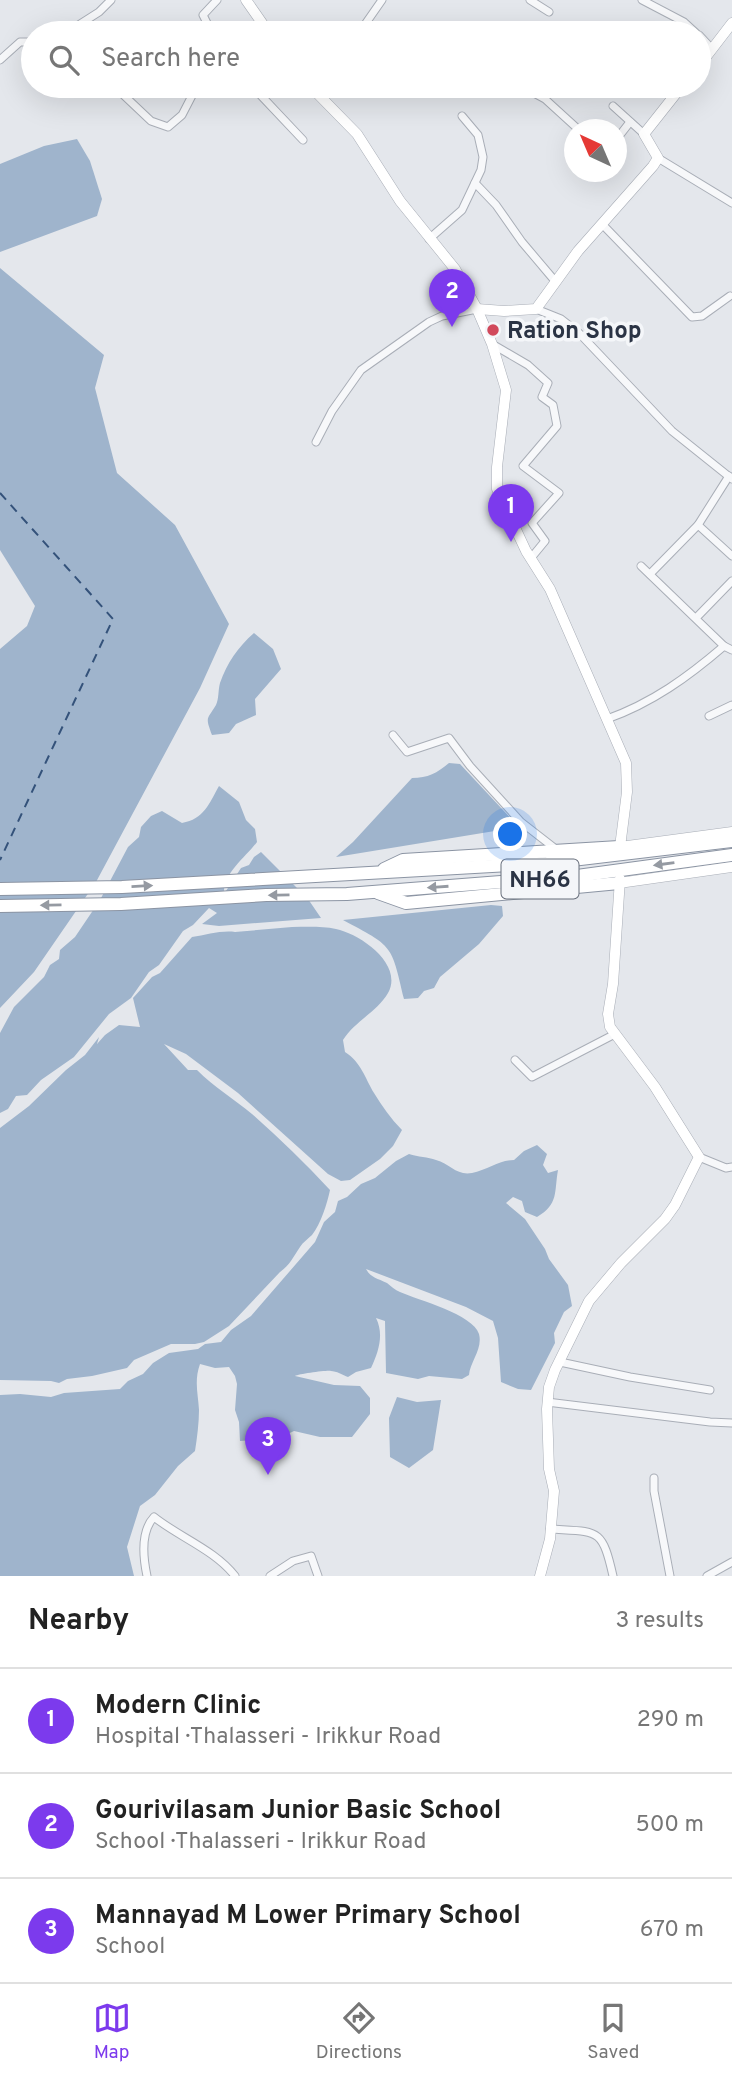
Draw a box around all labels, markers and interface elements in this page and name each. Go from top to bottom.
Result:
search box [21,21,711,98]
icon: search [45,41,83,79]
text: Search here [101,43,240,76]
north arrow [564,119,627,182]
pin: 2 [429,269,475,327]
place label: Ration Shop [507,317,642,347]
marker: Ration Shop [485,322,501,338]
pin: 1 [488,484,534,542]
your location [493,817,527,851]
one-way arrow [653,859,675,870]
road number: NH66 [502,860,578,898]
one-way arrow [131,880,153,891]
one-way arrow [427,882,449,893]
one-way arrow [267,889,289,901]
one-way arrow [40,899,62,911]
pin: 3 [245,1417,291,1475]
text: Nearby [28,1603,129,1640]
text: 3 results [615,1607,704,1636]
text: Modern Clinic [95,1690,261,1723]
text: 1 [46,1706,56,1735]
text: 290 m [637,1706,704,1735]
text: Hospital · Thalasseri - Irikkur Road [95,1723,441,1752]
text: Gourivilasam Junior Basic School [95,1795,501,1828]
text: 2 [44,1811,58,1840]
text: 500 m [636,1811,704,1840]
text: School · Thalasseri - Irikkur Road [95,1828,426,1857]
text: Mannayad M Lower Primary School [95,1900,521,1933]
text: 3 [44,1916,58,1945]
text: 670 m [640,1916,704,1945]
text: School [95,1933,165,1962]
tab: Map [93,1999,131,2065]
tab: Directions [316,1999,402,2065]
tab: Saved [587,1999,639,2065]

